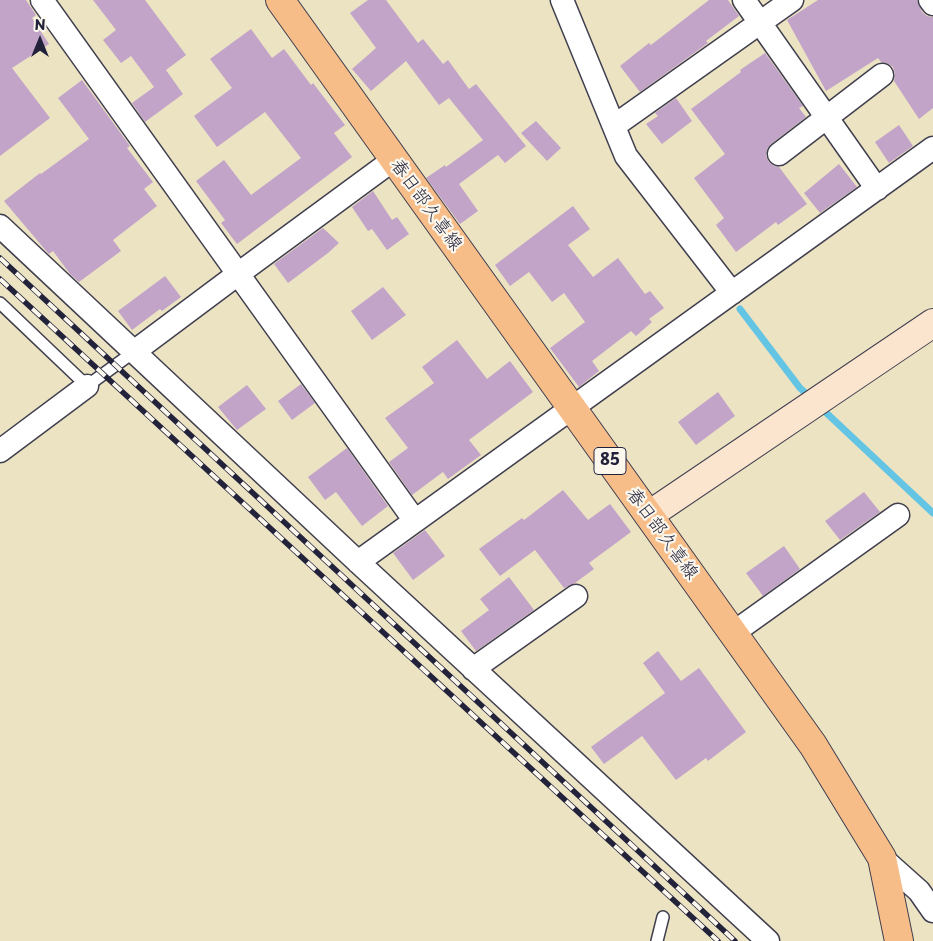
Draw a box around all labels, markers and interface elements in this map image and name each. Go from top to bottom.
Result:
text: N [34,14,46,35]
north arrow [15,15,65,65]
street label: 春日部久喜線 [386,155,466,255]
road number: 85 [594,448,626,474]
street label: 春日部久喜線 [622,484,702,584]

